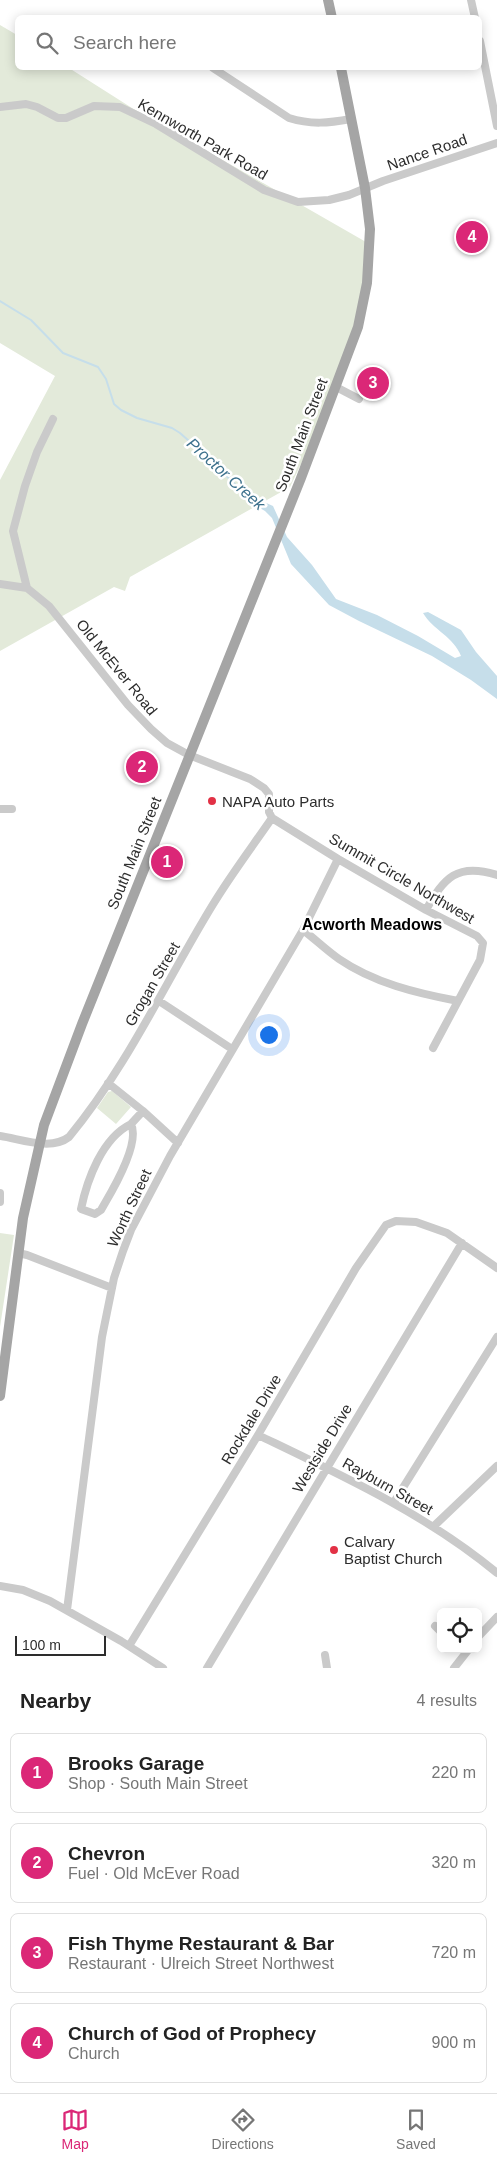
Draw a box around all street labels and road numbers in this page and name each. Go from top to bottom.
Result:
street label: Kennworth Park Road [135,95,271,183]
street label: Nance Road [385,130,469,174]
street label: South Main Street [272,375,331,494]
street label: Old McEver Road [73,616,161,718]
street label: South Main Street [104,793,165,912]
street label: Summit Circle Northwest [326,829,478,927]
street label: Grogan Street [121,938,183,1029]
street label: Worth Street [104,1166,155,1250]
street label: Rockdale Drive [218,1371,284,1467]
street label: Westside Drive [289,1401,355,1495]
street label: Rayburn Street [340,1454,437,1518]

